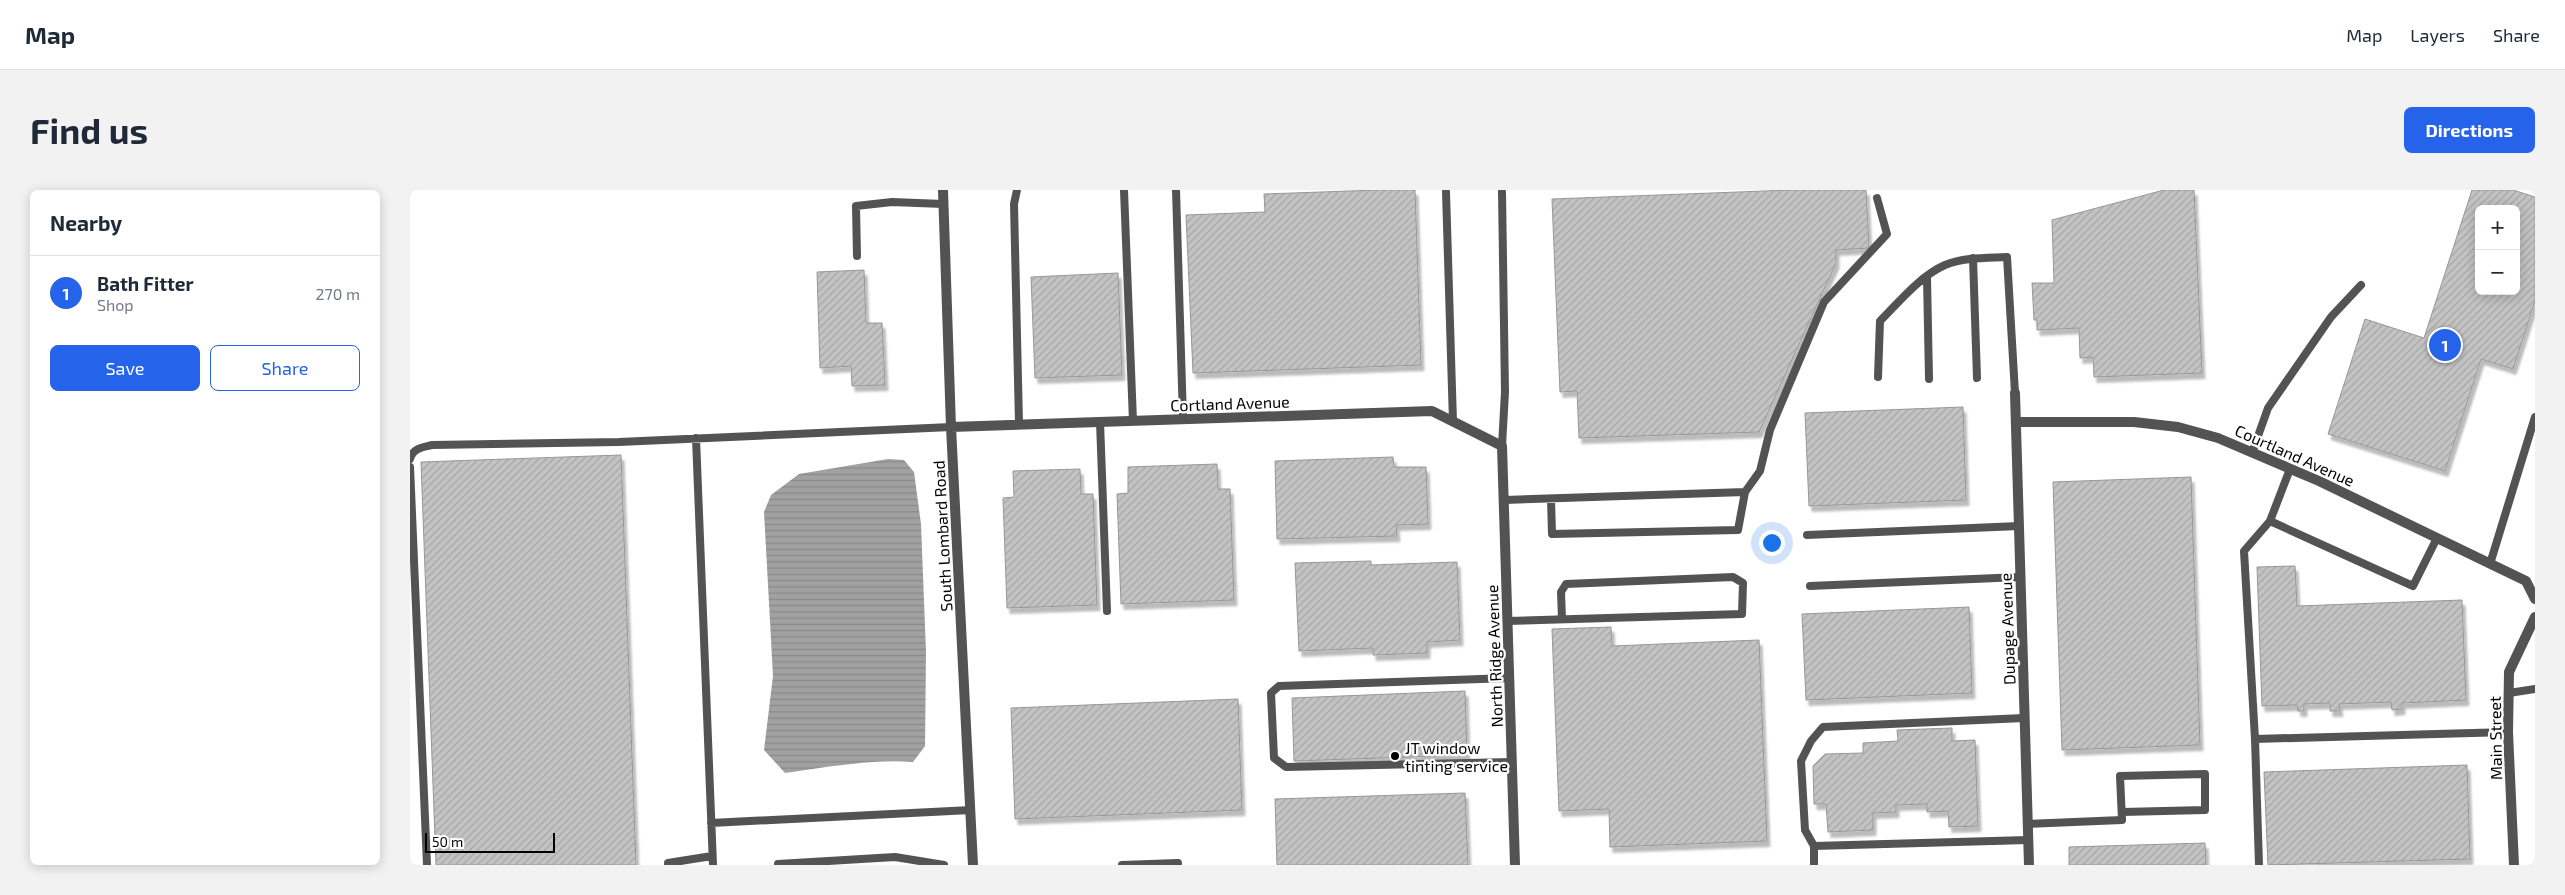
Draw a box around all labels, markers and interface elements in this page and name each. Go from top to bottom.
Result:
text: Map [25,20,75,49]
text: Map [2346,24,2382,46]
text: Layers [2410,24,2465,46]
text: Share [2493,24,2540,46]
button: Directions [2404,107,2535,153]
text: Find us [30,109,148,151]
map controls [2475,205,2520,295]
button: + [2475,205,2520,250]
text: Nearby [50,210,122,235]
button: − [2475,250,2520,295]
text: Bath Fitter [97,272,194,295]
text: 1 [63,284,69,303]
text: 270 m [316,284,360,303]
text: Shop [97,295,134,314]
pin: 1 [2429,326,2461,364]
button: Save [50,345,200,391]
button: Share [210,345,360,391]
street label: Cortland Avenue [1170,391,1290,415]
street label: Courtland Avenue [2232,420,2358,490]
street label: South Lombard Road [929,460,955,612]
your location [1759,530,1785,556]
street label: Dupage Avenue [1996,573,2018,685]
street label: North Ridge Avenue [1482,584,1506,728]
street label: Main Street [2485,696,2505,780]
place label: JT window tinting service [1405,738,1508,775]
marker: JT window tinting service [1389,750,1401,762]
scale bar [425,830,555,853]
text: 50 m [432,833,463,850]

